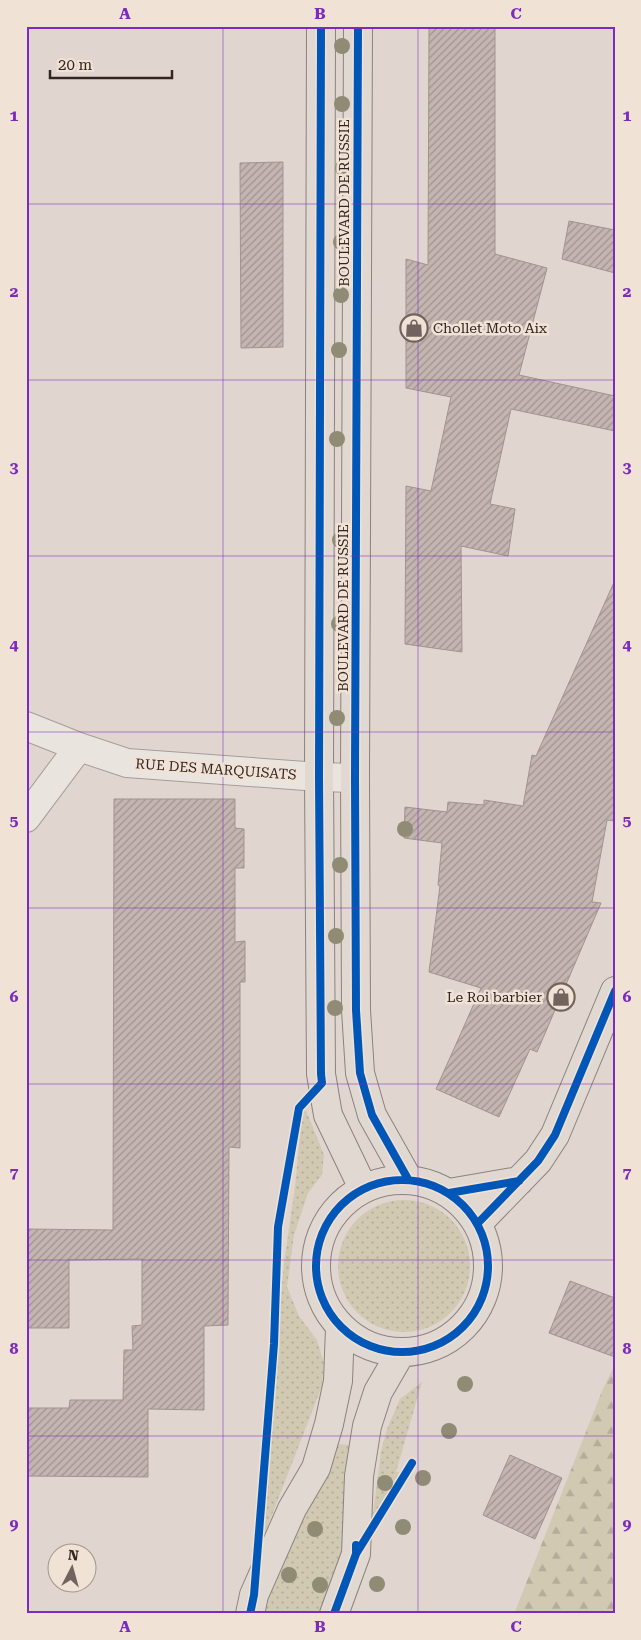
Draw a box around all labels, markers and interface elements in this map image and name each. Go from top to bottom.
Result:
text: A [119,4,131,23]
text: B [314,4,326,23]
text: C [510,4,522,23]
scale bar [50,48,172,80]
text: 20 m [58,56,93,74]
text: 1 [10,106,19,125]
text: 1 [623,106,632,125]
street label: BOULEVARD DE RUSSIE [336,119,352,287]
text: 2 [10,282,19,301]
text: 2 [623,282,632,301]
shop icon: Chollet Moto Aix [399,313,429,343]
place label: Chollet Moto Aix [433,320,547,336]
text: 3 [10,458,19,477]
text: 3 [623,458,632,477]
street label: BOULEVARD DE RUSSIE [335,524,351,692]
text: 4 [10,635,19,654]
text: 4 [623,635,632,654]
street label: RUE DES MARQUISATS [135,755,297,783]
text: 5 [10,811,19,830]
text: 5 [623,811,632,830]
shop icon: Le Roi barbier [546,982,576,1012]
text: 6 [10,987,19,1006]
text: 6 [623,987,632,1006]
place label: Le Roi barbier [447,989,542,1005]
text: 7 [10,1163,19,1182]
text: 7 [623,1163,632,1182]
text: 8 [10,1339,19,1358]
text: 8 [623,1339,632,1358]
text: 9 [10,1515,19,1534]
text: 9 [623,1515,632,1534]
north arrow [48,1542,98,1592]
text: N [67,1547,80,1564]
text: A [119,1617,131,1636]
text: B [314,1617,326,1636]
text: C [510,1617,522,1636]

